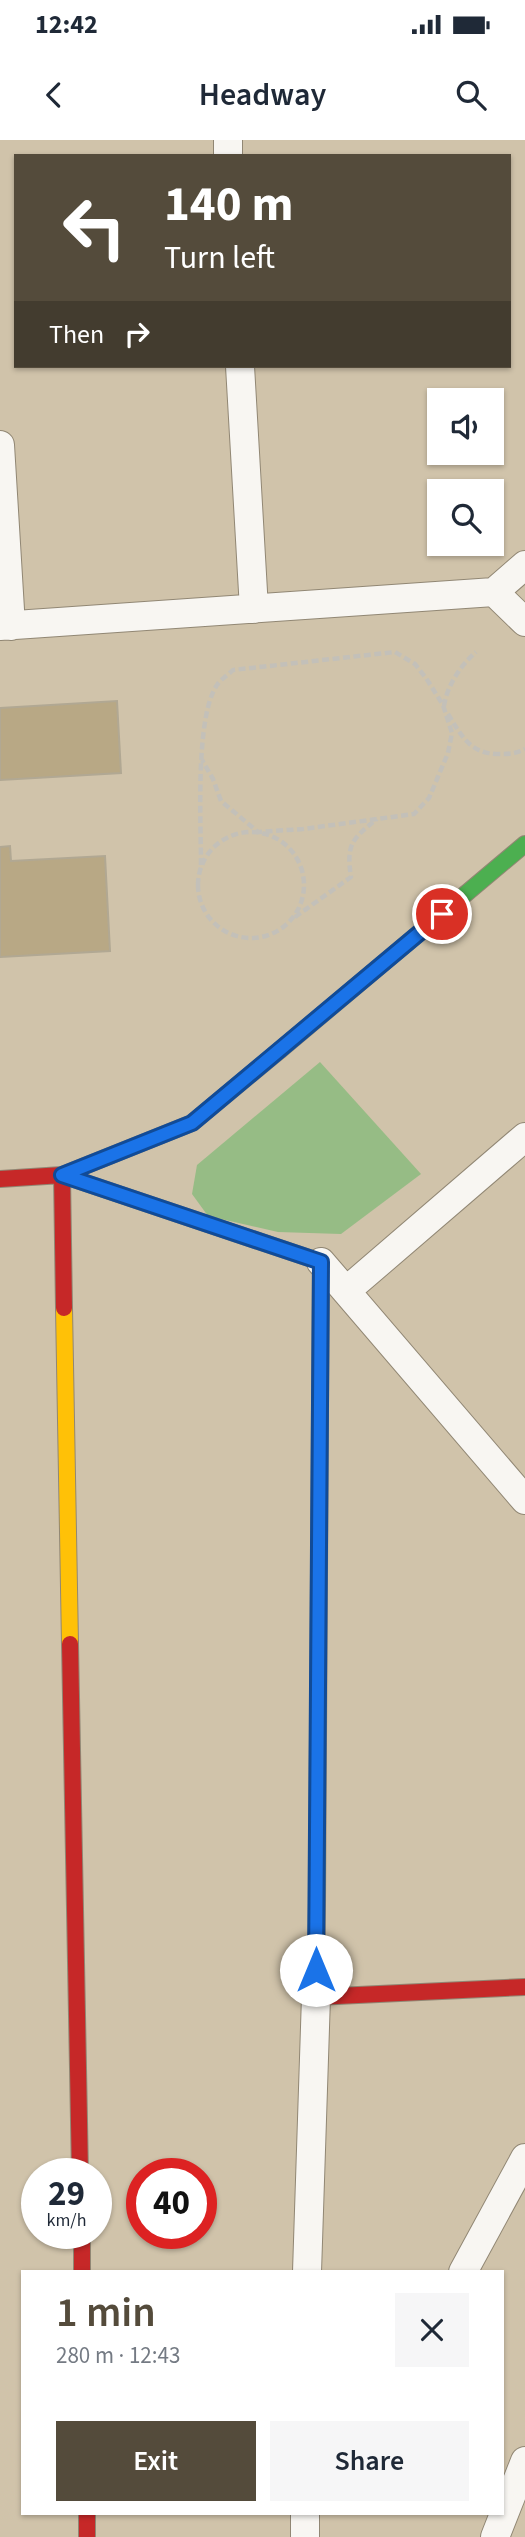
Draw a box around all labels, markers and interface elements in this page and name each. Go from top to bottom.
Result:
text: 12:42 [35,6,98,43]
text: Headway [199,72,326,118]
icon: back [35,76,73,114]
icon: search [452,76,490,114]
text: 140 m [164,170,293,240]
icon: left [49,182,140,273]
text: Turn left [164,235,275,281]
icon: right [118,315,156,353]
text: Then [49,316,104,353]
map controls [427,388,504,556]
button: sound [427,388,504,465]
button: search [427,479,504,556]
pin [412,884,472,944]
icon: arrive [423,895,461,933]
position arrow [279,1933,353,2007]
speed limit sign: 40 [126,2158,217,2249]
text: 29 [48,2169,85,2219]
text: km/h [47,2208,86,2233]
text: 1 min [56,2283,156,2343]
button: close [395,2293,469,2367]
text: 280 m · 12:43 [56,2339,180,2372]
button: Exit [56,2421,256,2501]
button: Share [270,2421,469,2501]

